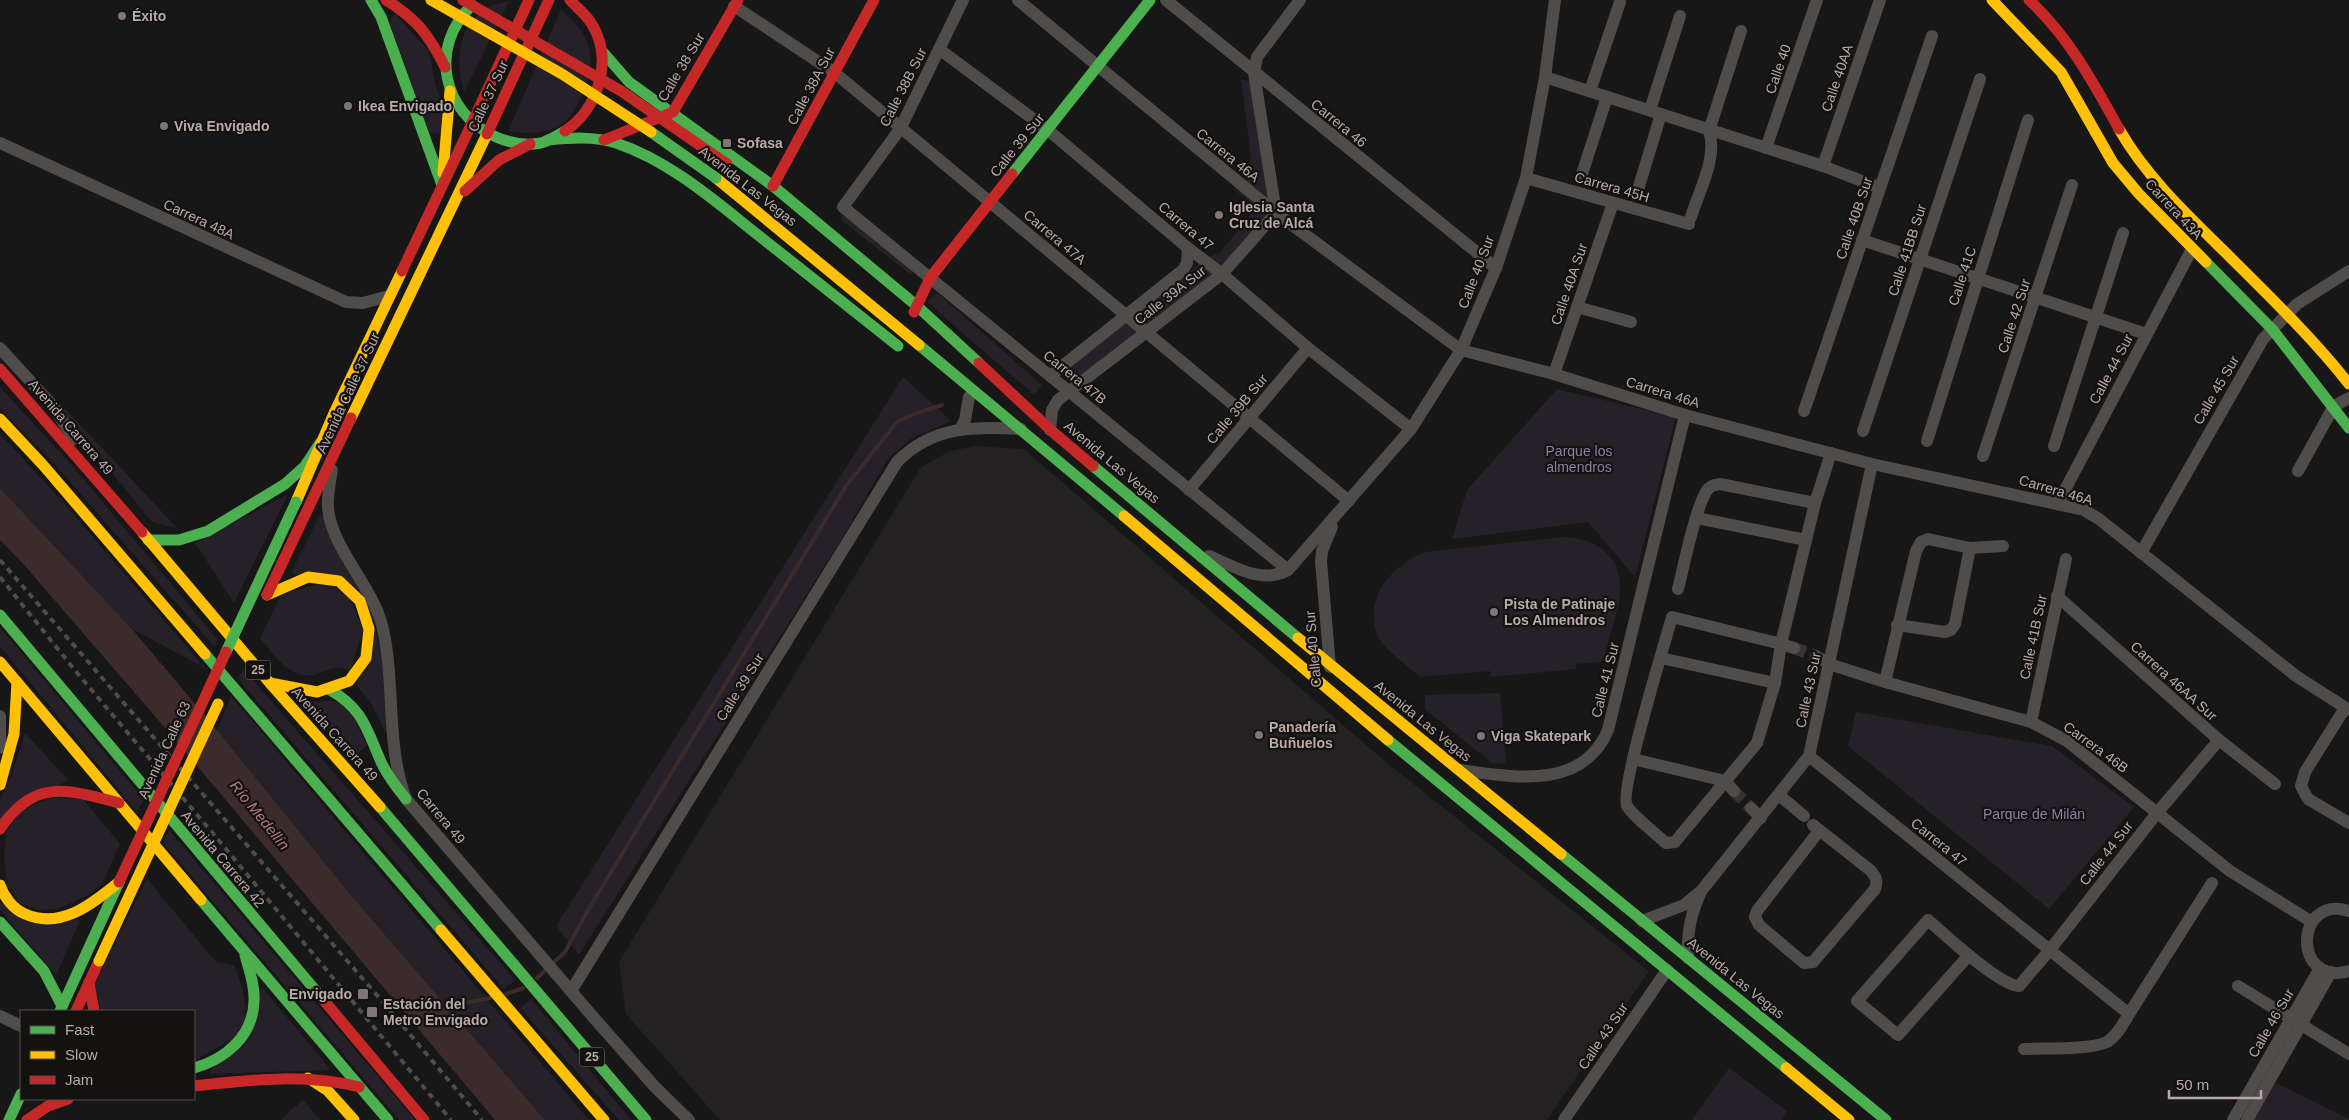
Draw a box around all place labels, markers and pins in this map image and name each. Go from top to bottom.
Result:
place label: Éxito [132,8,166,24]
marker: Éxito [116,10,128,22]
place label: Ikea Envigado [358,98,452,114]
marker: Ikea Envigado [342,100,354,112]
place label: Viva Envigado [174,118,269,134]
marker: Viva Envigado [158,120,170,132]
place label: Sofasa [737,135,783,151]
marker: Sofasa [721,137,733,149]
place label: Iglesia Santa Cruz de Alcá [1229,199,1315,231]
marker: Iglesia Santa Cruz de Alcá [1213,209,1225,221]
place label: Pista de Patinaje Los Almendros [1504,596,1615,628]
marker: Pista de Patinaje Los Almendros [1488,606,1500,618]
place label: Panadería Buñuelos [1269,719,1336,751]
place label: Viga Skatepark [1491,728,1591,744]
marker: Panadería Buñuelos [1253,729,1265,741]
marker: Viga Skatepark [1475,730,1487,742]
place label: Envigado [289,986,352,1002]
marker: Envigado [356,987,370,1001]
place label: Estación del Metro Envigado [383,996,488,1028]
marker: Estación del Metro Envigado [365,1005,379,1019]

